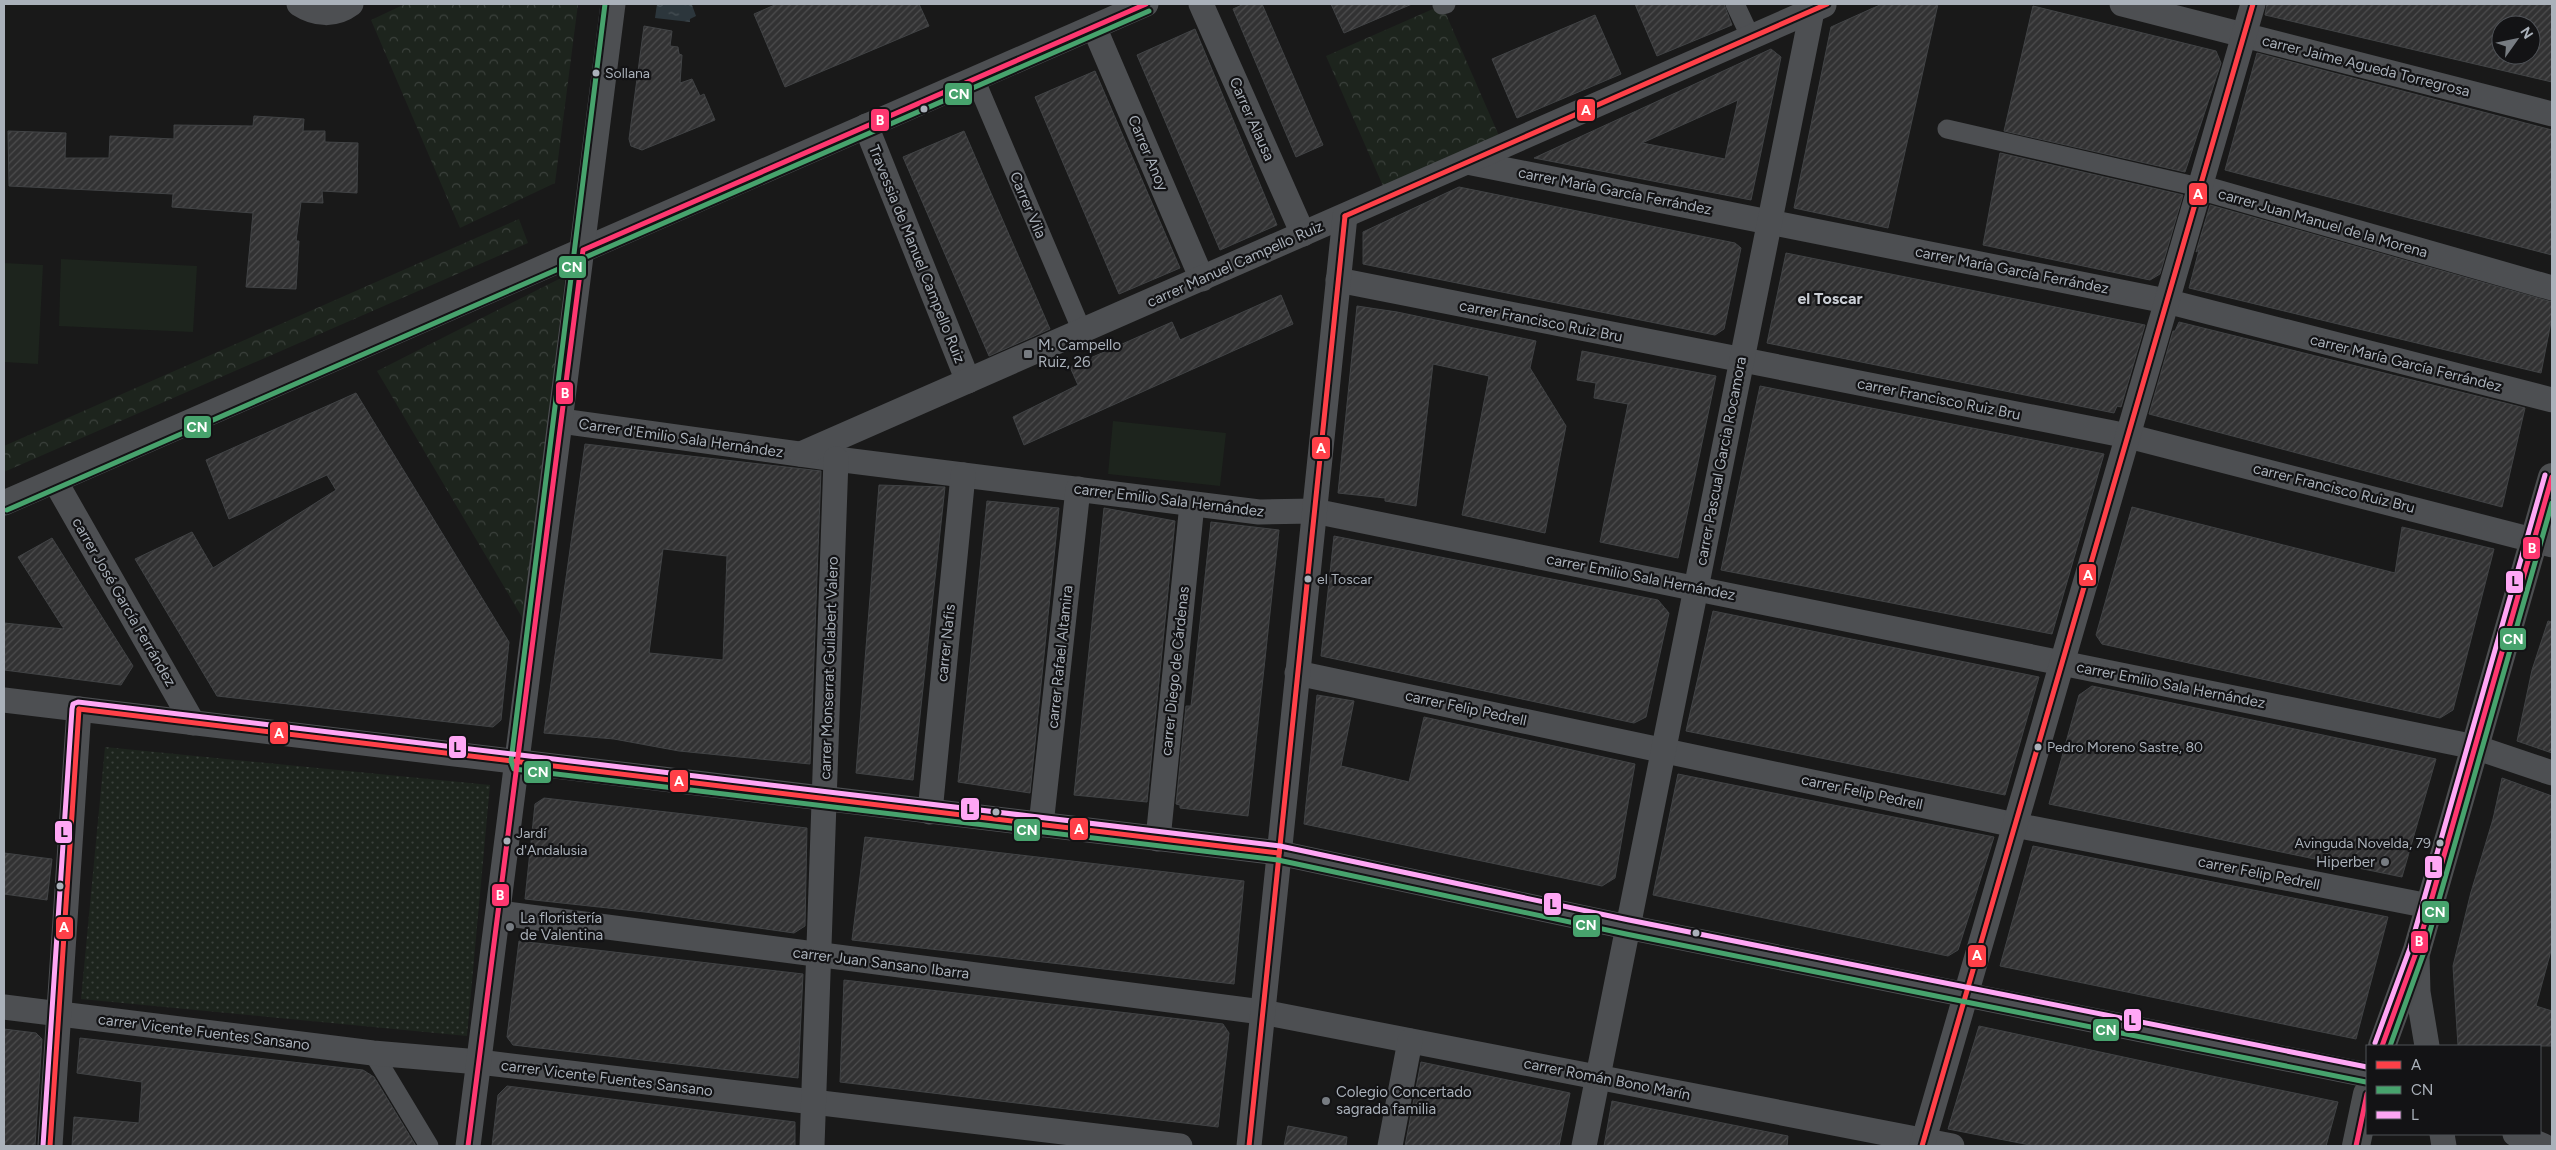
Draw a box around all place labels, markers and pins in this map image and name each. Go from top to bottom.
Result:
place label: Sollana [605,65,650,82]
marker: Sollana [591,68,601,78]
unlabelled marker [919,104,929,114]
place label: M. Campello Ruiz, 26 [1038,336,1121,371]
marker: M. Campello Ruiz, 26 [1022,348,1034,360]
place label: el Toscar [1317,571,1372,588]
marker: el Toscar [1303,574,1313,584]
place label: Pedro Moreno Sastre, 80 [2047,739,2203,756]
marker: Pedro Moreno Sastre, 80 [2033,742,2043,752]
unlabelled marker [991,807,1001,817]
place label: Jardí d'Andalusia [516,825,587,859]
place label: Avinguda Novelda, 79 [2294,835,2431,852]
marker: Jardí d'Andalusia [502,836,512,846]
marker: Avinguda Novelda, 79 [2435,838,2445,848]
place label: Hiperber [2316,853,2375,871]
marker: Hiperber [2379,856,2391,868]
unlabelled marker [55,881,65,891]
place label: La floristería de Valentina [520,909,603,944]
marker: La floristería de Valentina [504,921,516,933]
unlabelled marker [1691,928,1701,938]
place label: Colegio Concertado sagrada familia [1336,1083,1472,1118]
marker: Colegio Concertado sagrada familia [1320,1095,1332,1107]

